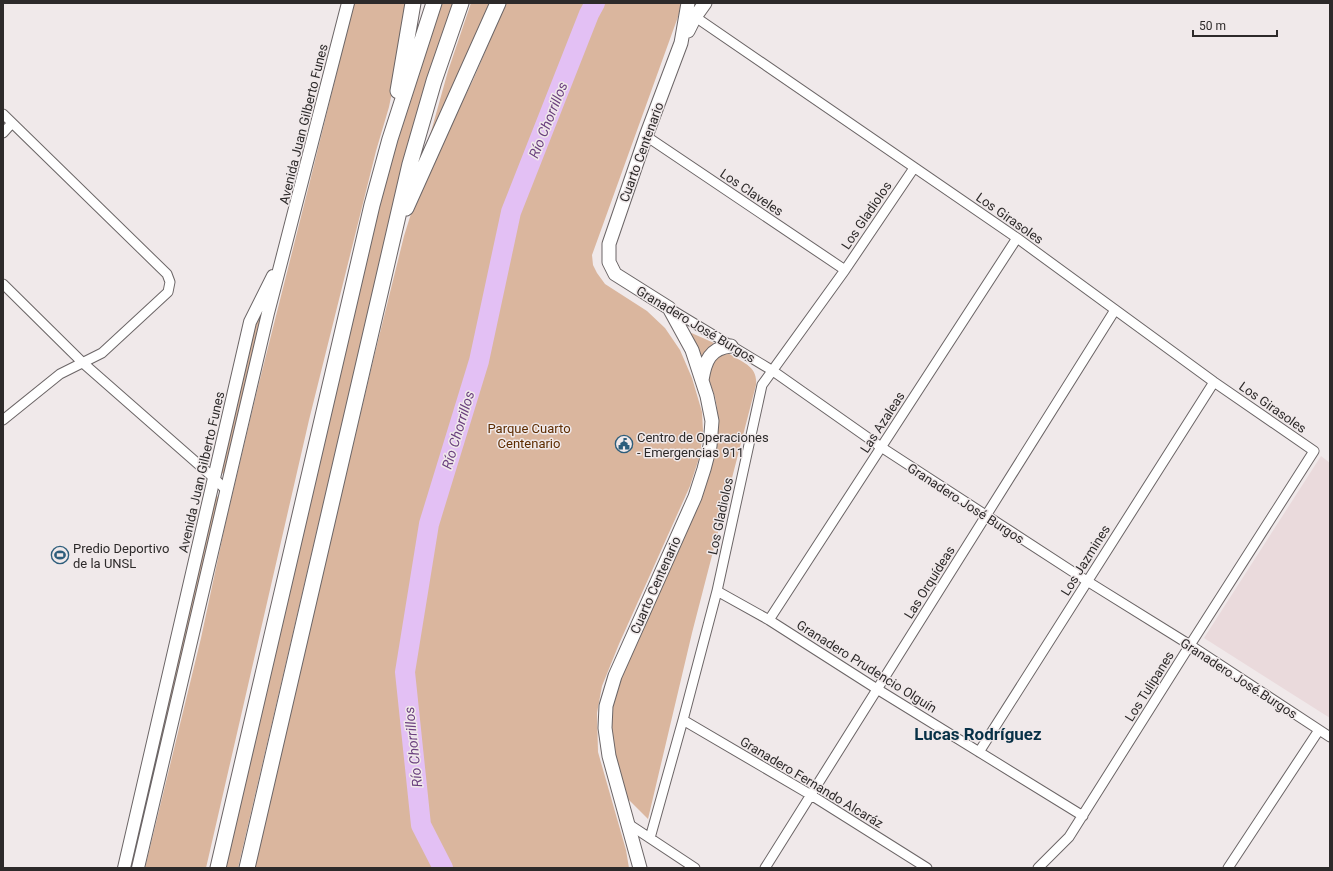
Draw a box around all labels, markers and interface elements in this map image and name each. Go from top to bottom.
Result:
scale bar [1193,12,1277,38]
text: 50 m [1199,19,1226,33]
street label: Avenida Juan Gilberto Funes [276,42,331,206]
water label: Río Chorrillos [525,80,571,160]
street label: Cuarto Centenario [616,100,666,204]
street label: Los Claveles [717,166,786,219]
street label: Los Gladiolos [838,178,895,252]
street label: Los Girasoles [973,190,1046,247]
street label: Granadero José Burgos [634,283,758,366]
street label: Los Girasoles [1236,379,1309,436]
water label: Río Chorrillos [439,389,477,471]
street label: Las Azaleas [857,389,908,456]
street label: Avenida Juan Gilberto Funes [176,390,227,554]
park label: Parque Cuarto Centenario [487,421,571,451]
place label: Centro de Operaciones - Emergencias 911 [637,430,769,460]
public building icon: Centro de Operaciones - Emergencias 911 [614,434,634,454]
street label: Granadero José Burgos [905,460,1027,547]
street label: Los Gladiolos [705,476,736,556]
street label: Los Jazmines [1058,522,1113,598]
street label: Cuarto Centenario [627,534,684,636]
place label: Predio Deportivo de la UNSL [73,541,169,571]
street label: Las Orquídeas [901,543,958,621]
sports icon: Predio Deportivo de la UNSL [50,545,70,565]
street label: Granadero Prudencio Olguín [794,617,940,716]
street label: Granadero José Burgos [1178,635,1300,722]
street label: Los Tulipanes [1122,648,1177,724]
water label: Río Chorrillos [401,706,425,788]
district label: Lucas Rodríguez [914,724,1042,744]
street label: Granadero Fernando Alcaráz [737,734,887,831]

